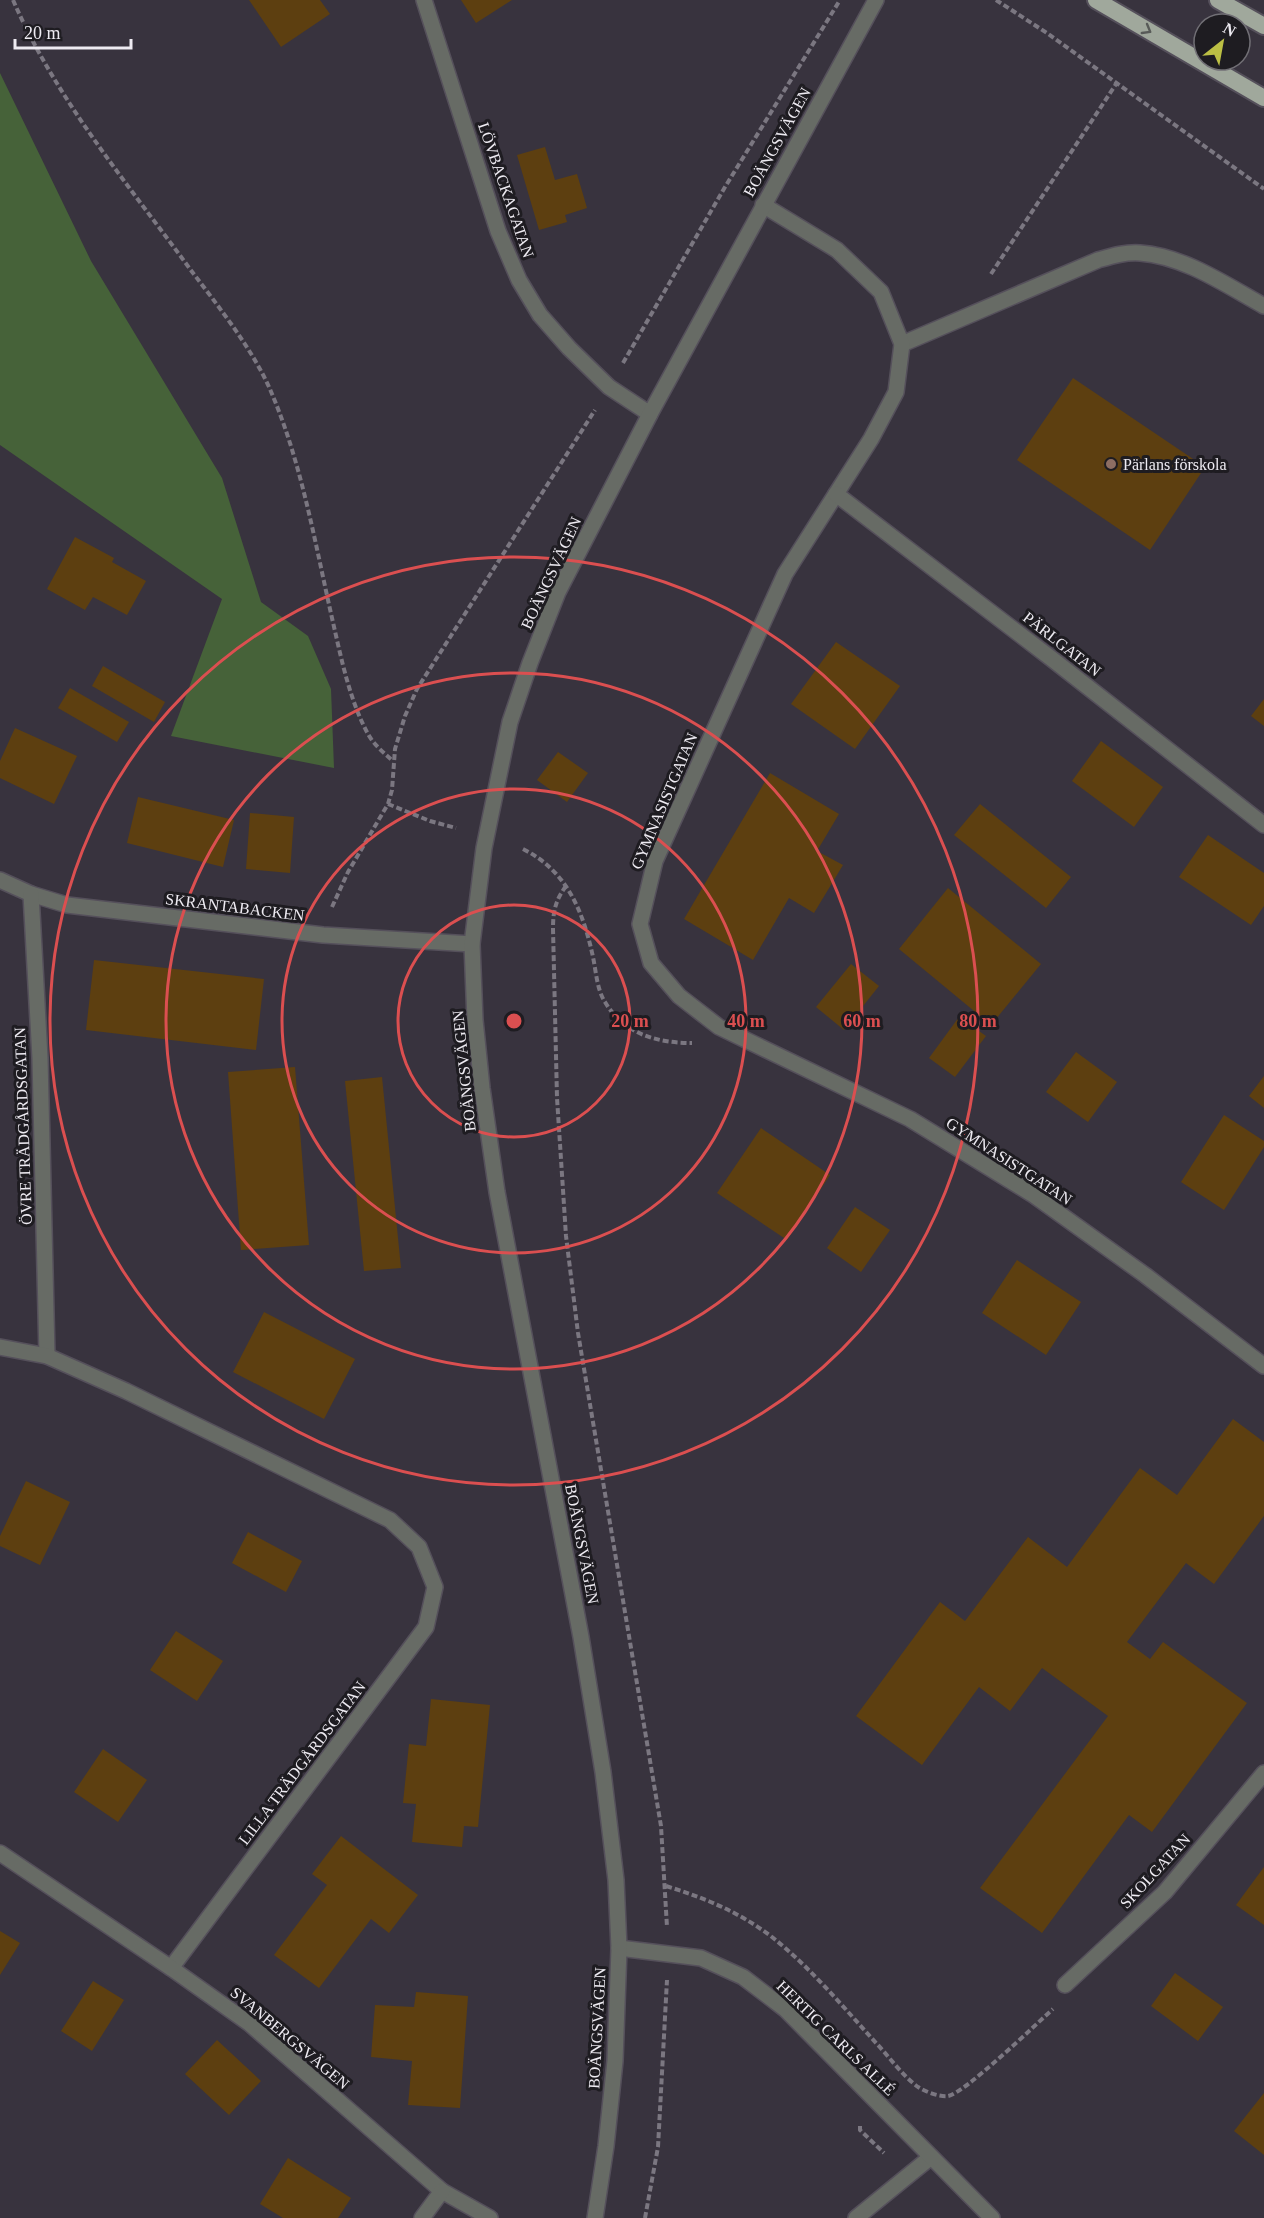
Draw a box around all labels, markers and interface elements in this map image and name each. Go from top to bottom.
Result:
scale bar [15,12,130,50]
north arrow [1192,12,1252,72]
text: N [1220,19,1239,40]
one-way arrow [1141,22,1151,34]
text: 20 m [24,23,61,43]
street label: BOÄNGSVÄGEN [740,84,814,199]
street label: LÖVBACKAGATAN [475,120,537,260]
place label: Pärlans förskola [1123,456,1227,473]
marker: Pärlans förskola [1104,457,1118,471]
street label: BOÄNGSVÄGEN [518,514,585,632]
street label: PÄRLGATAN [1020,608,1105,680]
street label: GYMNASISTGATAN [628,730,701,872]
street label: SKRANTABACKEN [164,890,306,924]
street label: BOÄNGSVÄGEN [449,1009,479,1132]
centre of rings [504,1011,524,1031]
text: 20 m [611,1011,649,1031]
text: 40 m [727,1011,765,1031]
text: 60 m [843,1011,881,1031]
text: 80 m [959,1011,997,1031]
street label: ÖVRE TRÄDGÅRDSGATAN [11,1026,35,1225]
street label: GYMNASISTGATAN [943,1114,1075,1208]
street label: BOÄNGSVÄGEN [562,1483,602,1606]
street label: LILLA TRÄDGÅRDSGATAN [235,1678,369,1848]
street label: SKOLGATAN [1116,1830,1194,1911]
street label: BOÄNGSVÄGEN [585,1966,609,2089]
street label: HERTIG CARLS ALLÉ [774,1977,899,2099]
street label: SVANBERGSVÄGEN [227,1984,353,2093]

